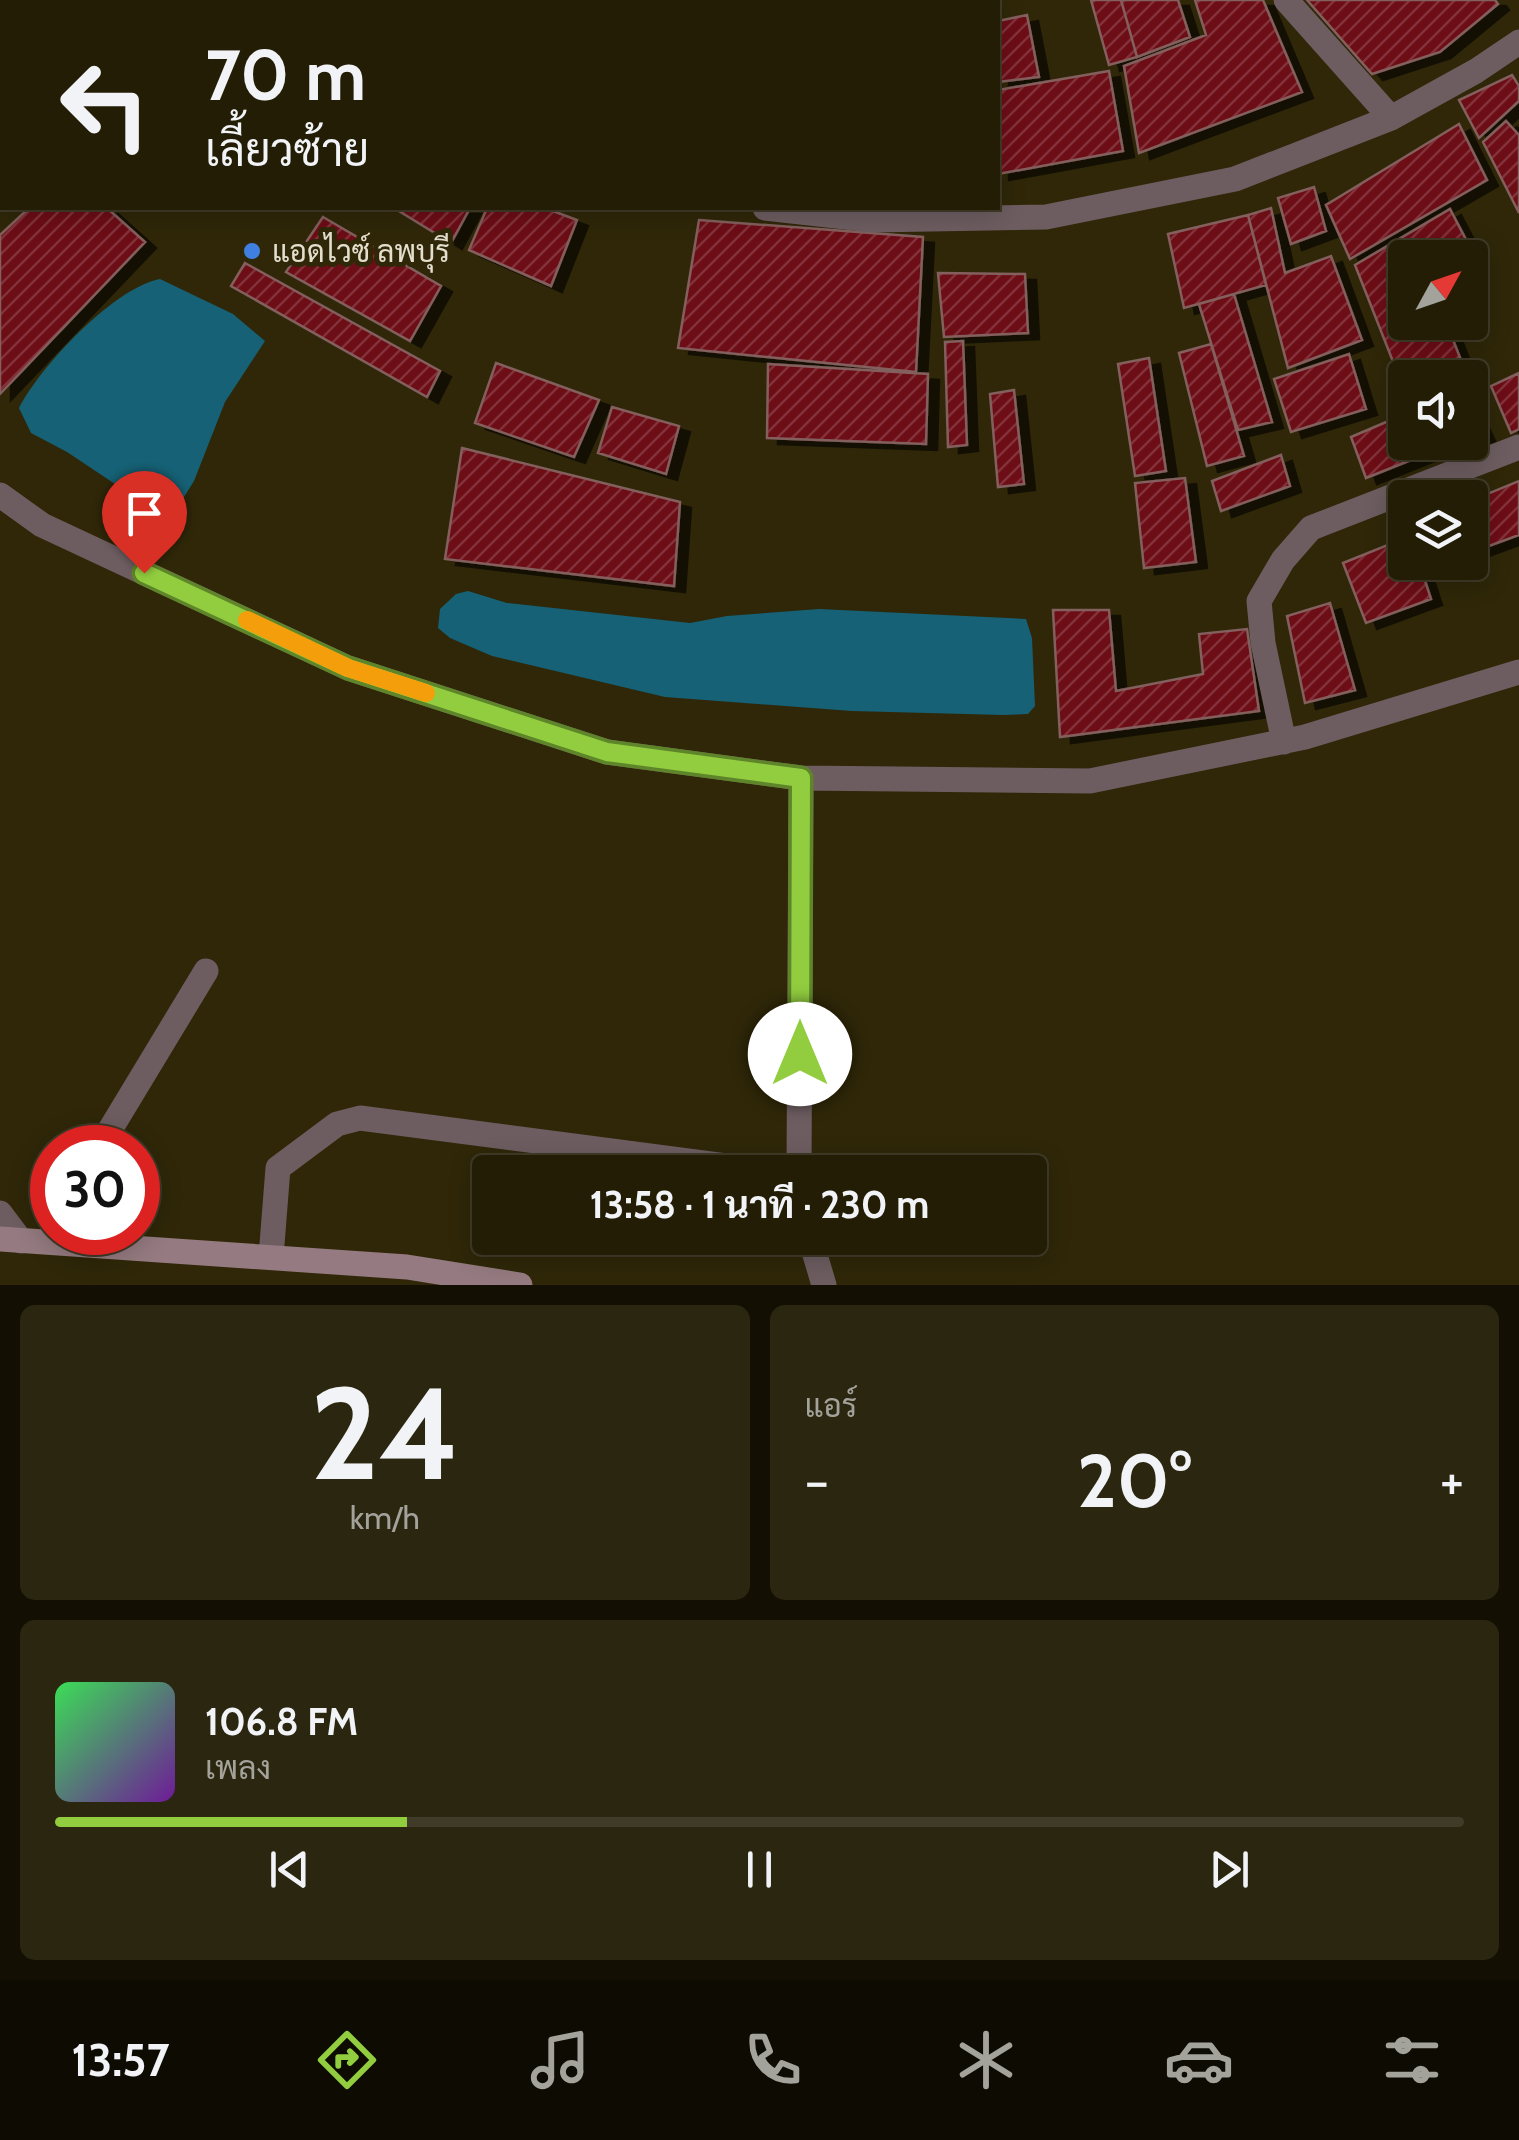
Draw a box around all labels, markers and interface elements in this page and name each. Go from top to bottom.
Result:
text: 70 m [205,32,366,118]
icon: left [40,40,170,170]
text: เลี้ยวซ้าย [205,123,369,177]
place label: แอดไวซ์ ลพบุรี [272,232,450,273]
marker: แอดไวซ์ ลพบุรี [241,240,263,262]
north arrow [1388,240,1488,340]
map controls [1388,240,1488,580]
button: sound [1388,360,1488,460]
pin [102,471,187,574]
button: layers [1388,480,1488,580]
icon: arrive [117,486,172,541]
position arrow [748,1002,852,1106]
speed limit sign: 30 [30,1125,160,1255]
text: 13:58 · 1 นาที · 230 m [590,1181,929,1228]
text: 24 [310,1354,460,1512]
text: แอร์ [805,1386,857,1425]
text: 20° [1077,1435,1191,1526]
text: − [805,1447,829,1514]
text: + [1440,1447,1464,1514]
text: km/h [350,1498,420,1537]
text: 106.8 FM [205,1698,358,1745]
text: เพลง [205,1748,271,1787]
icon: previous [262,1842,317,1897]
icon: pause [732,1842,787,1897]
icon: next [1202,1842,1257,1897]
icon: directions [312,2025,382,2095]
icon: music [525,2025,595,2095]
icon: phone [738,2025,808,2095]
icon: climate [951,2025,1021,2095]
icon: car [1164,2025,1234,2095]
icon: filters [1377,2025,1447,2095]
text: 13:57 [72,2033,169,2087]

